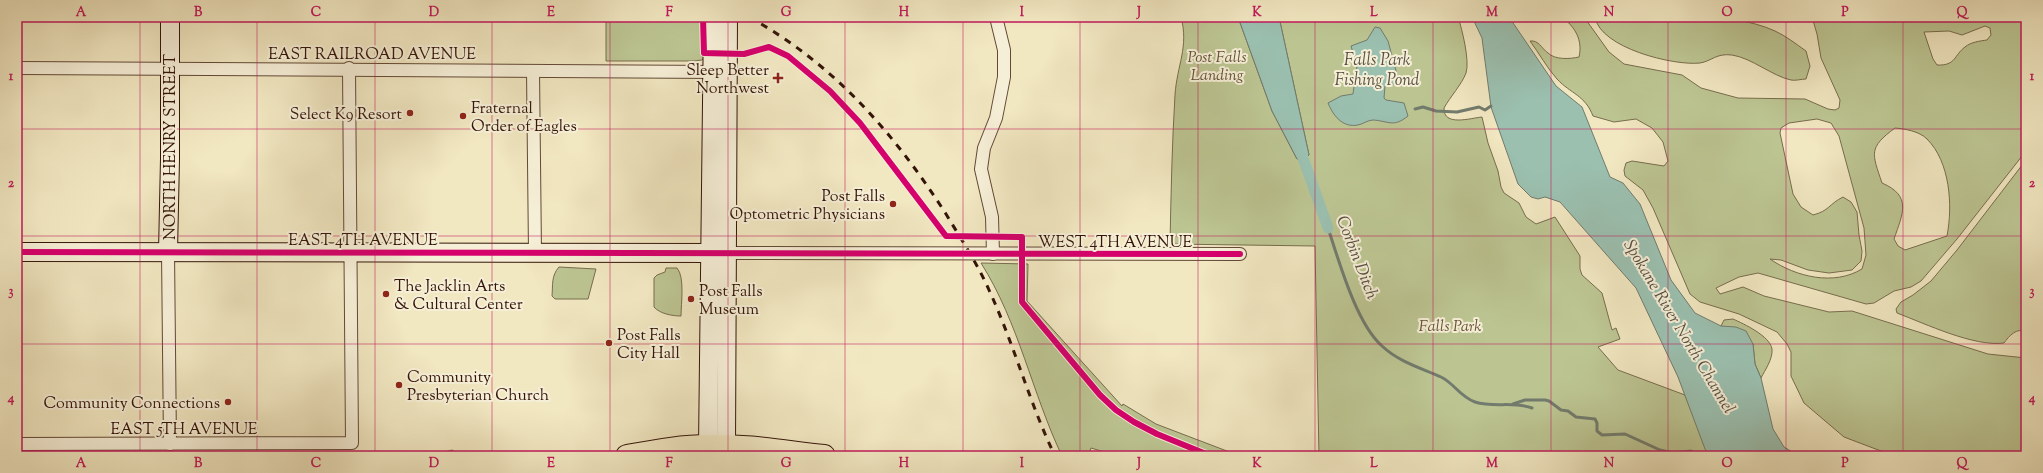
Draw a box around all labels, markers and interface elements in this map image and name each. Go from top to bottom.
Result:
text: A [76,4,87,22]
text: B [194,4,203,22]
text: C [311,4,321,22]
text: D [429,4,439,22]
text: E [547,4,555,22]
text: F [665,4,673,22]
text: G [781,4,792,22]
text: H [899,4,910,22]
text: I [1020,4,1025,22]
text: J [1136,4,1141,22]
text: K [1252,4,1262,22]
text: L [1370,4,1378,22]
text: M [1486,4,1498,22]
text: N [1604,4,1615,22]
text: O [1721,4,1733,22]
text: P [1841,4,1849,22]
text: Q [1957,4,1970,22]
street label: EAST RAILROAD AVENUE [268,44,476,67]
park label: Post Falls Landing [1187,47,1247,88]
water label: Falls Park Fishing Pond [1335,49,1420,93]
street label: NORTH HENRY STREET [160,54,183,240]
place label: Sleep Better Northwest [686,60,770,101]
text: 1 [9,68,14,86]
text: 1 [2030,68,2035,86]
marker: Sleep Better Northwest [772,72,784,84]
place label: Fraternal Order of Eagles [471,98,577,139]
place label: Select K9 Resort [290,104,403,127]
marker: Select K9 Resort [405,108,415,118]
marker: Fraternal Order of Eagles [458,111,468,121]
text: 2 [8,175,15,193]
text: 2 [2029,175,2036,193]
place label: Post Falls Optometric Physicians [729,186,885,227]
marker: Post Falls Optometric Physicians [888,199,898,209]
water label: Corbin Ditch [1329,212,1383,304]
street label: EAST 4TH AVENUE [288,230,438,253]
street label: WEST 4TH AVENUE [1038,232,1193,255]
water label: Spokane River North Channel [1617,235,1740,419]
place label: The Jacklin Arts & Cultural Center [394,276,523,317]
place label: Post Falls Museum [699,281,762,322]
text: 3 [8,283,14,301]
text: 3 [2029,283,2035,301]
marker: The Jacklin Arts & Cultural Center [381,289,391,299]
marker: Post Falls Museum [686,294,696,304]
park label: Falls Park [1419,316,1481,339]
place label: Post Falls City Hall [617,325,680,366]
marker: Post Falls City Hall [604,338,614,348]
place label: Community Presbyterian Church [407,367,550,408]
marker: Community Presbyterian Church [394,380,404,390]
text: 4 [7,390,15,408]
text: 4 [2028,390,2036,408]
place label: Community Connections [44,393,220,416]
marker: Community Connections [223,397,233,407]
street label: EAST 5TH AVENUE [111,419,258,442]
text: A [76,455,87,473]
text: B [194,455,203,473]
text: C [311,455,321,473]
text: D [429,455,439,473]
text: E [547,455,555,473]
text: F [665,455,673,473]
text: G [781,455,792,473]
text: H [899,455,910,473]
text: I [1020,455,1025,473]
text: J [1136,455,1141,473]
text: K [1252,455,1262,473]
text: L [1370,455,1378,473]
text: M [1486,455,1498,473]
text: N [1604,455,1615,473]
text: O [1721,455,1733,473]
text: P [1841,455,1849,473]
text: Q [1957,455,1970,473]

